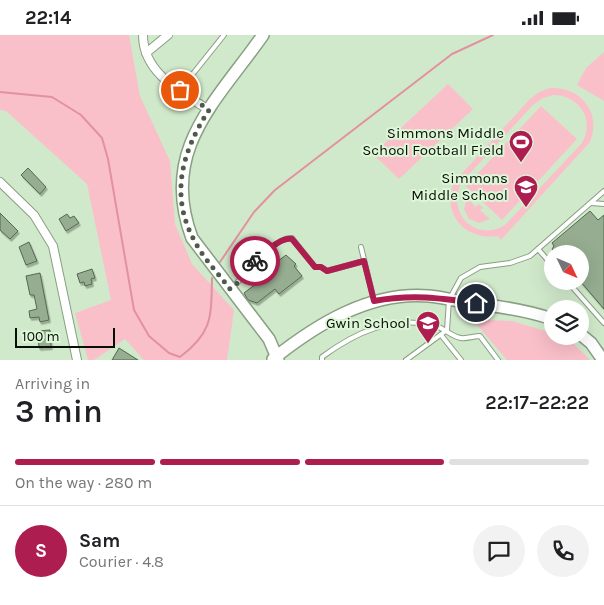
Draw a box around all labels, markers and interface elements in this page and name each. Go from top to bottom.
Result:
text: 22:14 [25,7,71,29]
pin [159,69,201,111]
icon: bag [166,76,194,104]
place label: Simmons Middle School Football Field [362,124,504,159]
sports icon: Simmons Middle School Football Field [508,129,534,163]
place label: Simmons Middle School [411,169,508,204]
school or university icon: Simmons Middle School [513,174,539,208]
courier [230,236,280,286]
north arrow [544,245,589,290]
map controls [544,245,589,345]
icon: bike [241,247,269,275]
pin [455,282,497,324]
icon: home [462,289,490,317]
button: layers [544,300,589,345]
school or university icon: Gwin School [415,310,441,344]
place label: Gwin School [326,314,410,332]
scale bar [15,325,115,348]
text: 100 m [22,328,60,345]
text: Arriving in [15,374,90,393]
text: 22:17–22:22 [485,392,589,414]
text: 3 min [15,393,103,430]
text: On the way · 280 m [15,473,152,492]
button: chat [473,525,525,577]
button: phone [537,525,589,577]
text: Sam [79,530,120,552]
text: S [35,540,47,562]
text: Courier · 4.8 [79,552,164,571]

